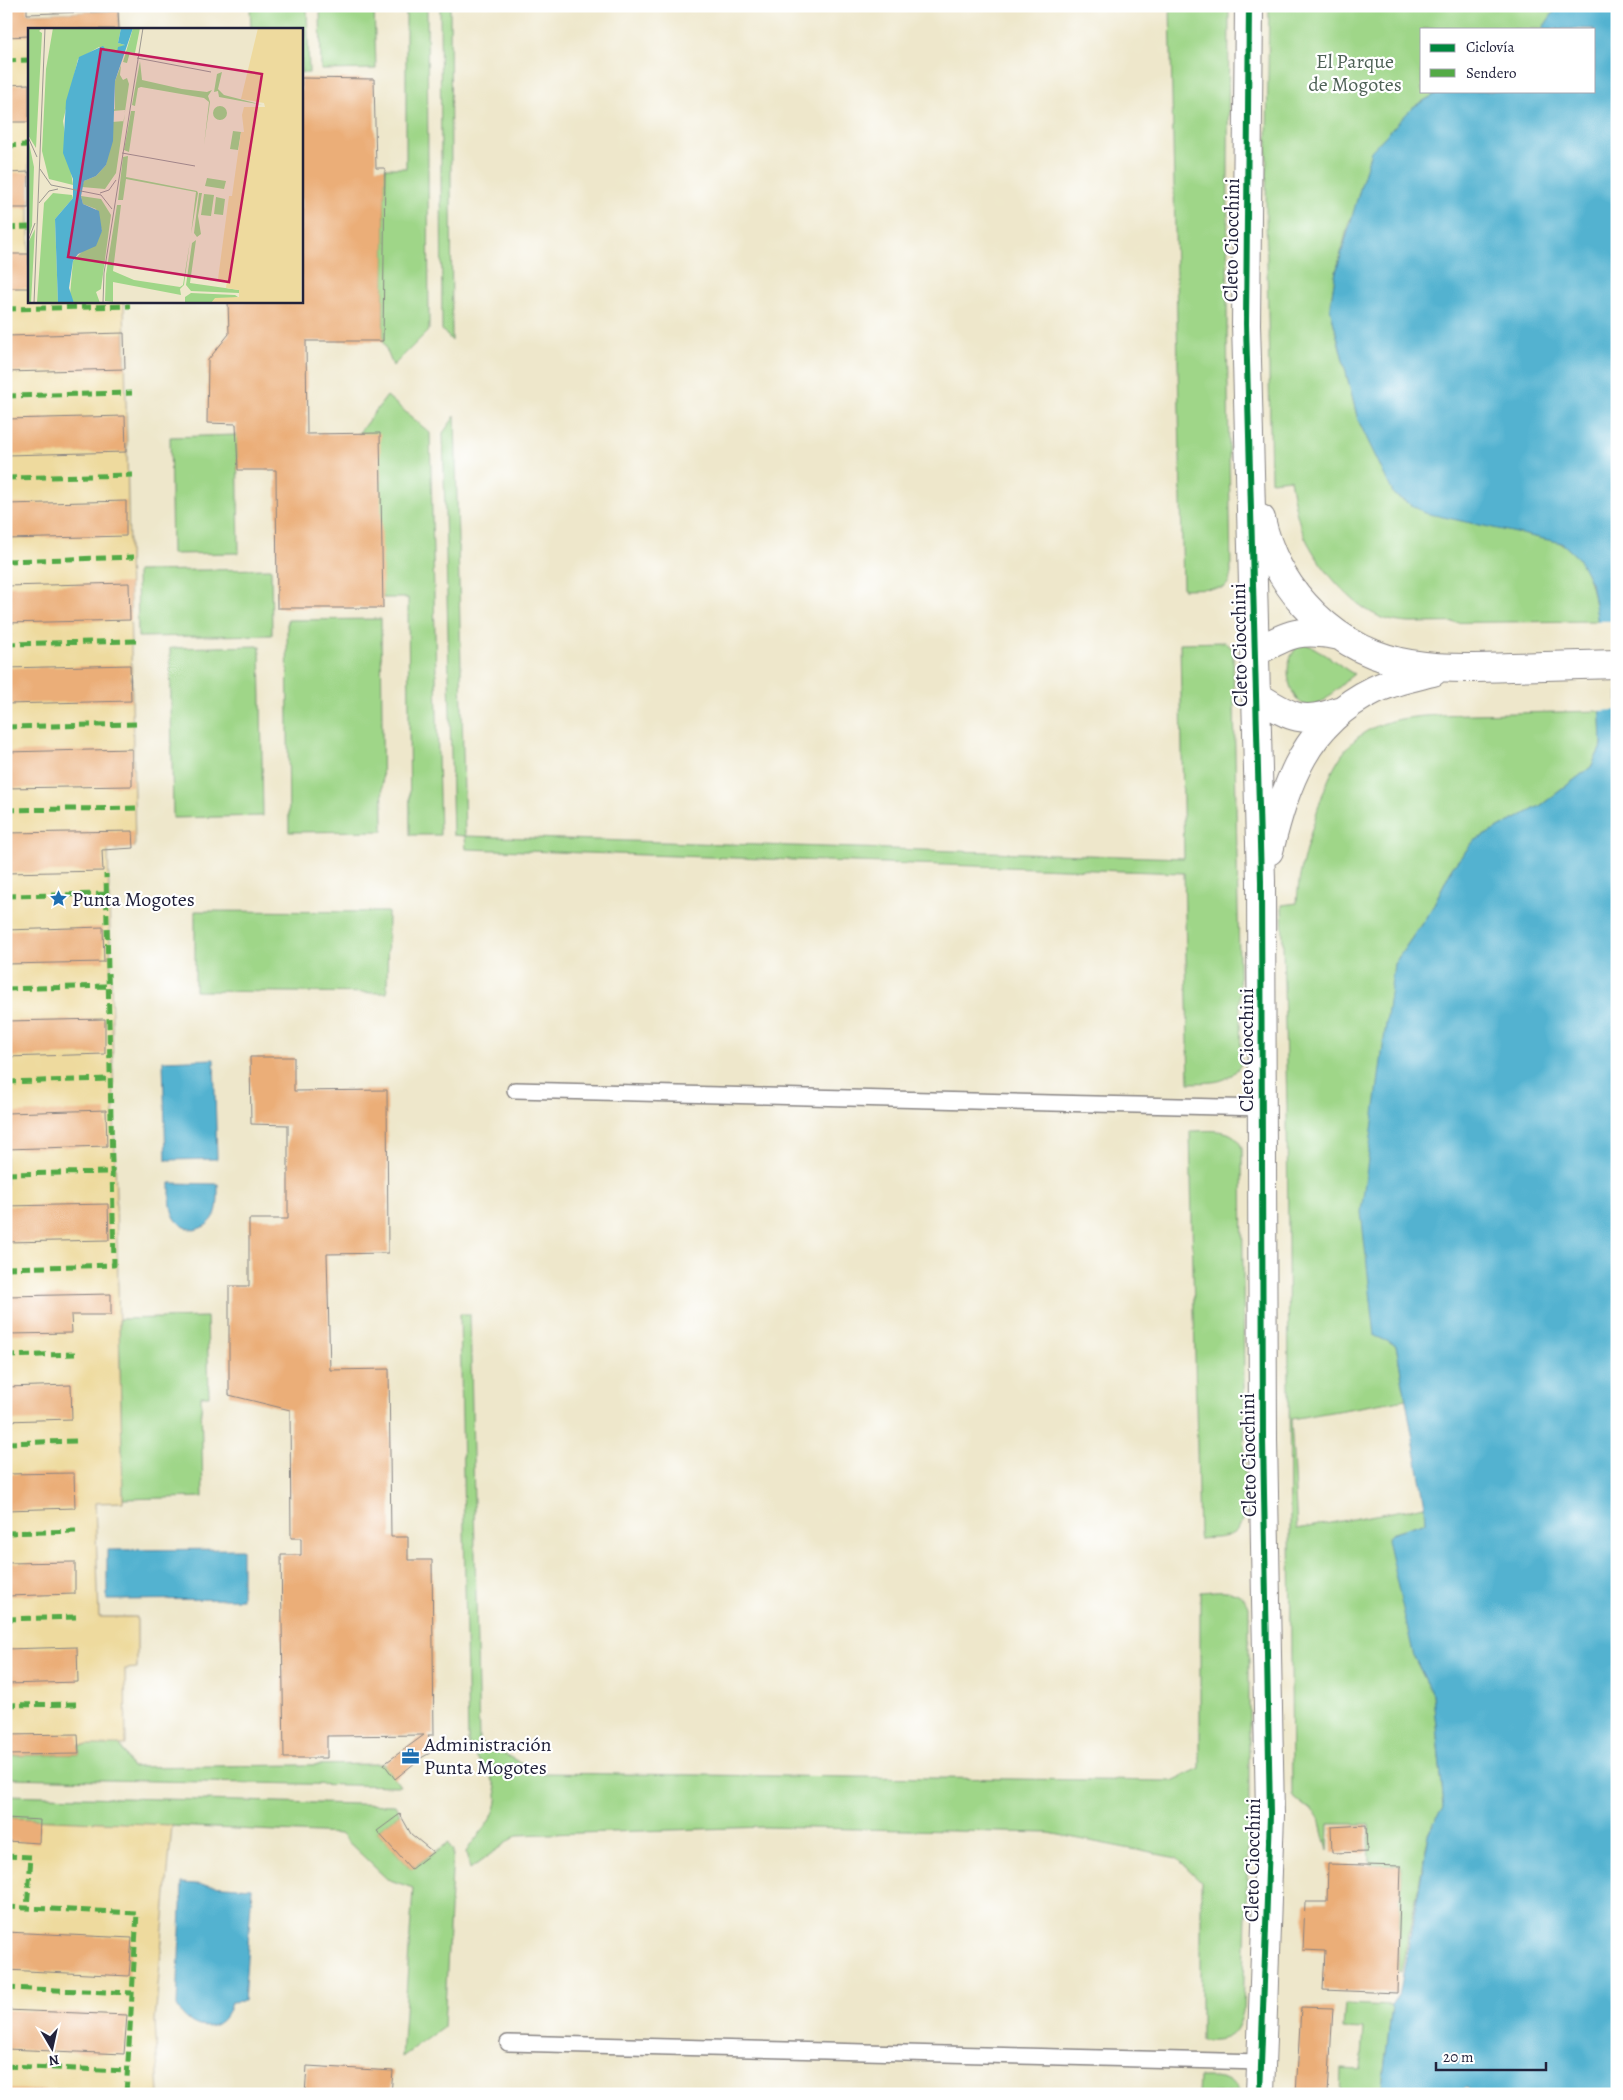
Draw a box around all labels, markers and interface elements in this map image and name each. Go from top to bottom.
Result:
inset map [28,28,302,302]
legend [1420,28,1596,92]
text: Ciclovía [1466,37,1514,57]
park label: El Parque de Mogotes [1308,48,1402,98]
text: Sendero [1466,63,1516,83]
street label: Cleto Ciocchini [1217,178,1246,302]
street label: Cleto Ciocchini [1225,583,1254,707]
place label: Punta Mogotes [72,886,195,913]
place icon: Punta Mogotes [48,889,68,909]
street label: Cleto Ciocchini [1233,988,1260,1112]
street label: Cleto Ciocchini [1234,1393,1263,1517]
place label: Administración Punta Mogotes [423,1731,551,1781]
office icon: Administración Punta Mogotes [400,1746,420,1766]
street label: Cleto Ciocchini [1238,1798,1267,1922]
north arrow [28,2022,78,2072]
scale bar [1436,2040,1546,2072]
text: 20 m [1443,2047,1474,2067]
text: N [47,2050,60,2071]

